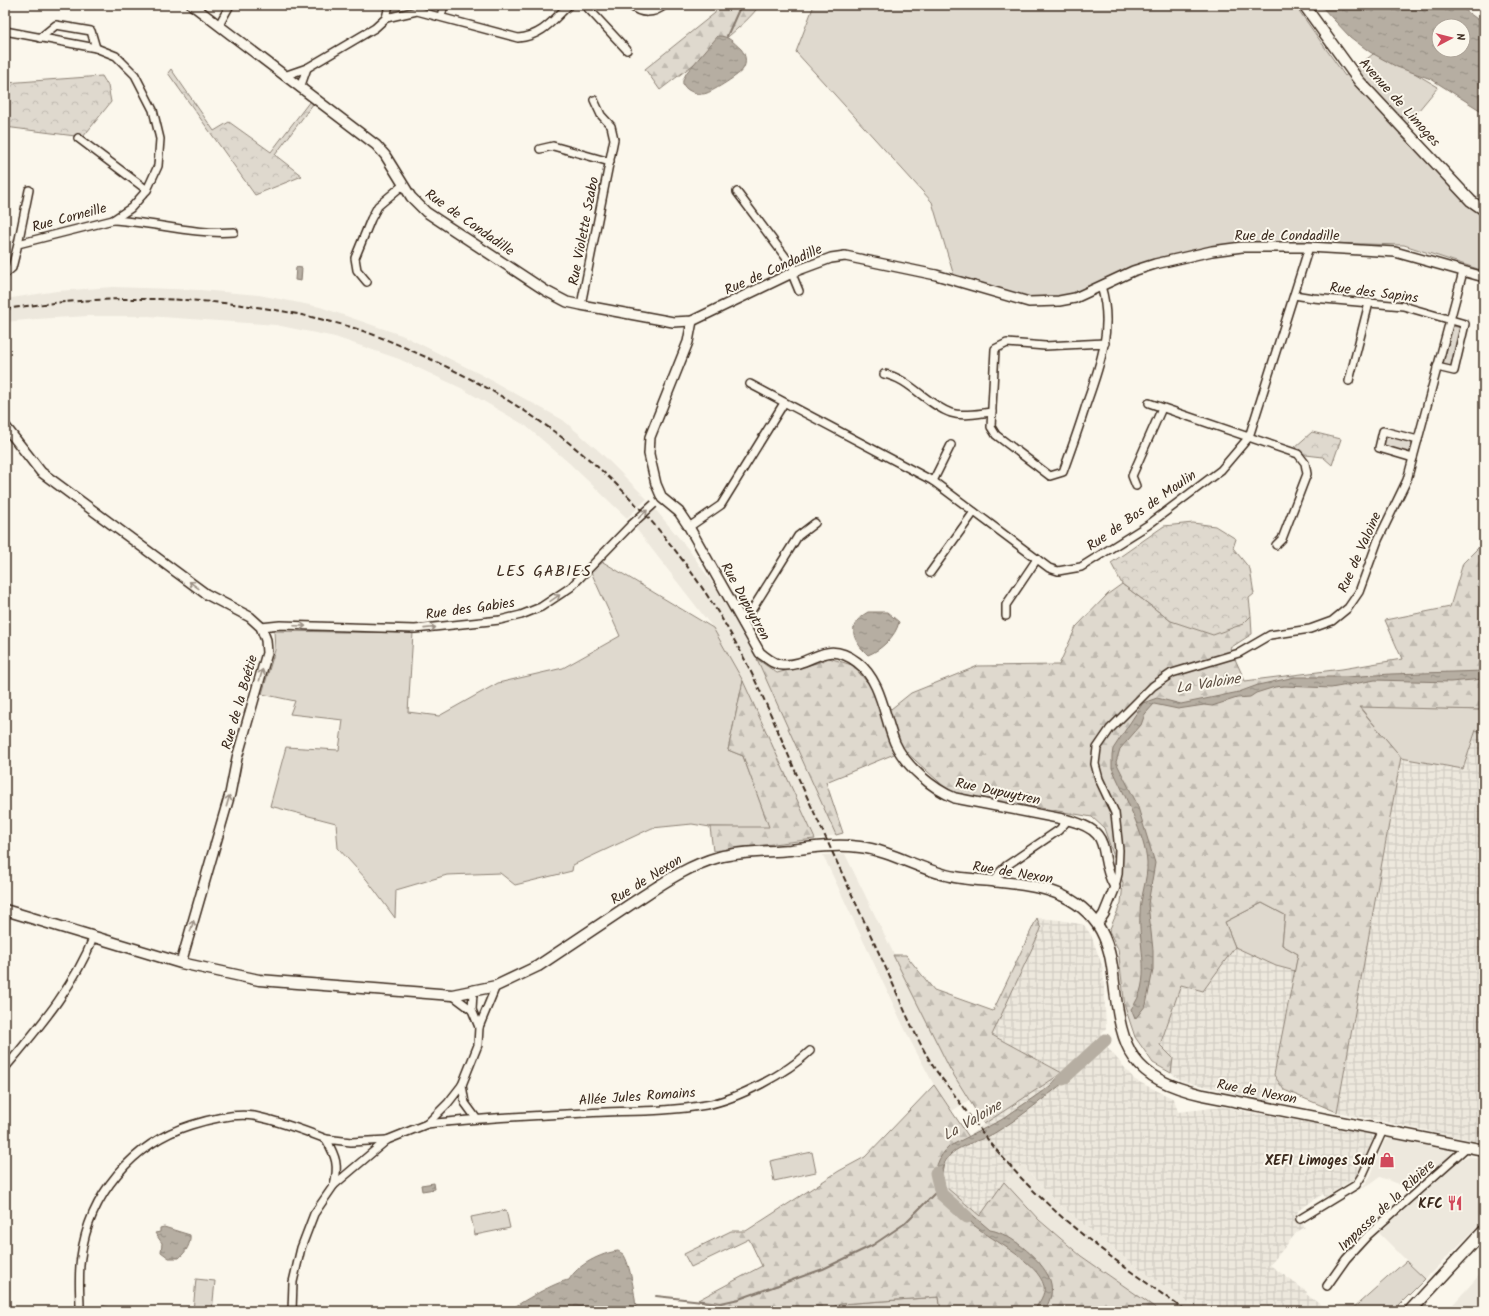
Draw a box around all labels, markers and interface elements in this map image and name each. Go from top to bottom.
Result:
north arrow [1431,18,1471,58]
text: N [1451,32,1469,41]
street label: Avenue de Limoges [1353,53,1445,152]
street label: Rue Violette Szabo [563,175,605,287]
street label: Rue de Condadille [420,184,519,262]
street label: Rue Corneille [29,197,110,238]
street label: Rue de Condadille [1235,225,1340,247]
street label: Rue de Condadille [721,238,826,301]
street label: Rue des Sapins [1328,277,1419,309]
street label: Rue de Bos de Moulin [1082,465,1201,557]
street label: Rue de Valoine [1332,508,1388,596]
one-way arrow [638,510,648,519]
street label: Rue Dupuytren [715,558,776,645]
district label: LES GABIES [496,559,592,584]
one-way arrow [188,581,199,589]
street label: Rue des Gabies [424,592,516,626]
one-way arrow [549,594,560,602]
one-way arrow [293,622,306,630]
one-way arrow [423,624,436,631]
street label: Rue de la Boétie [216,652,264,752]
water label: La Valoine [1174,667,1243,701]
one-way arrow [258,669,265,682]
street label: Rue Dupuytren [953,772,1042,812]
one-way arrow [225,795,232,808]
street label: Rue de Nexon [606,849,687,911]
street label: Rue de Nexon [971,856,1055,890]
one-way arrow [189,920,196,933]
street label: Rue de Nexon [1215,1073,1299,1111]
street label: Allée Jules Romains [578,1082,696,1112]
water label: La Valoine [938,1094,1008,1148]
place label: XEFI Limoges Sud [1264,1150,1375,1172]
shop icon: XEFI Limoges Sud [1378,1151,1396,1169]
street label: Impasse de la Ribière [1333,1154,1441,1257]
place label: KFC [1418,1193,1443,1215]
restaurant icon: KFC [1446,1194,1464,1212]

